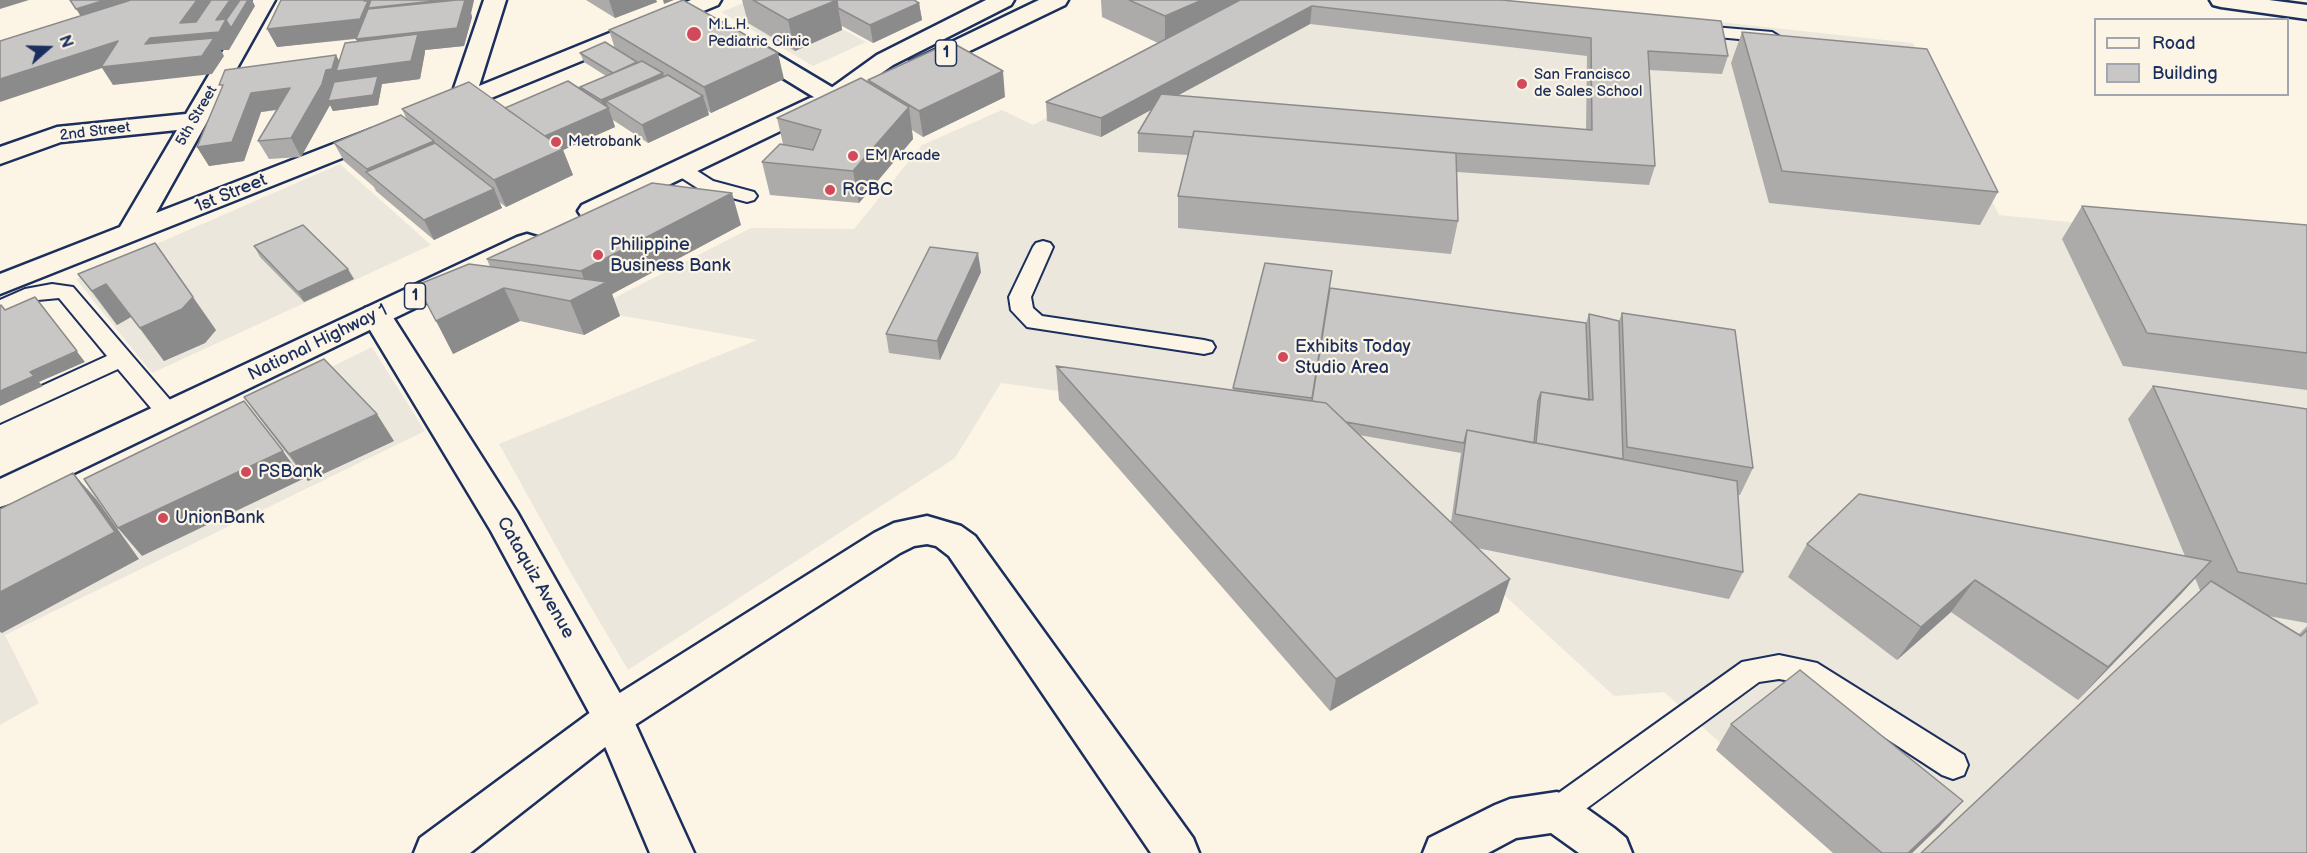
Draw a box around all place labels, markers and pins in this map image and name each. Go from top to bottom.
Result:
place label: M.L.H. Pediatric Clinic [708,16,809,51]
marker: M.L.H. Pediatric Clinic [685,25,703,43]
place label: San Francisco de Sales School [1534,66,1642,101]
marker: San Francisco de Sales School [1515,77,1529,91]
place label: Metrobank [568,133,641,151]
marker: Metrobank [549,135,563,149]
place label: EM Arcade [865,147,940,165]
marker: EM Arcade [846,149,860,163]
place label: RCBC [842,179,893,201]
marker: RCBC [823,183,837,197]
place label: Philippine Business Bank [610,234,730,276]
marker: Philippine Business Bank [591,248,605,262]
place label: Exhibits Today Studio Area [1295,336,1411,378]
marker: Exhibits Today Studio Area [1276,350,1290,364]
place label: PSBank [258,461,322,483]
marker: PSBank [239,465,253,479]
place label: UnionBank [175,507,264,529]
marker: UnionBank [156,511,170,525]

